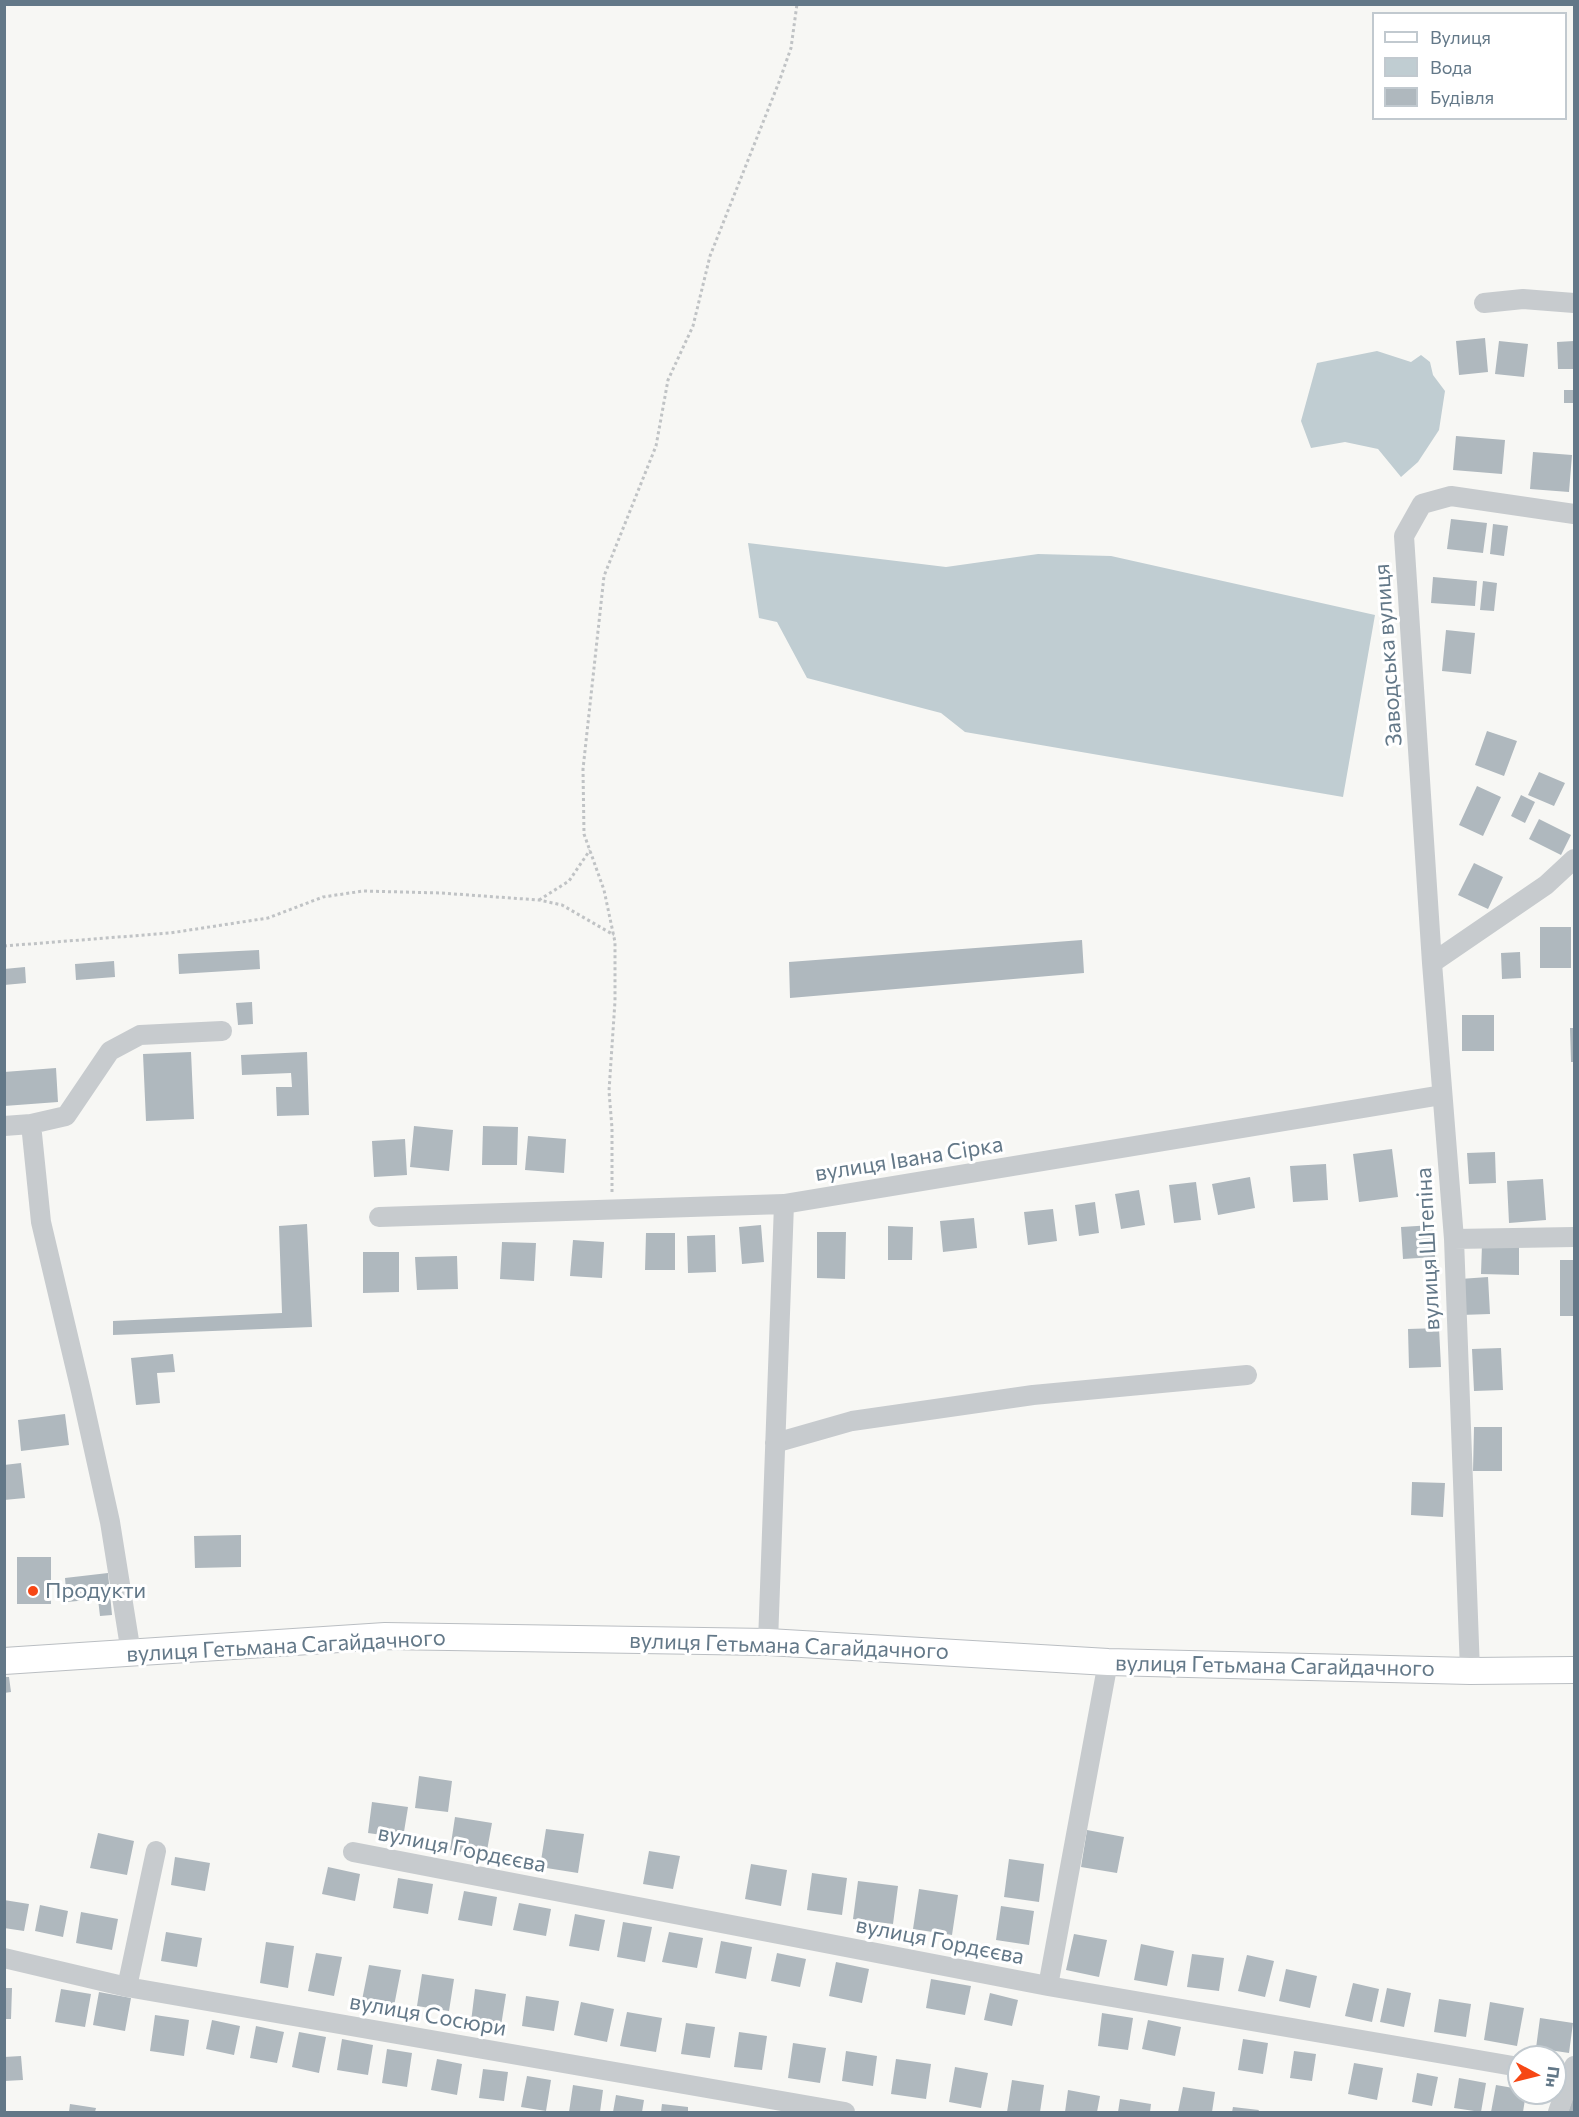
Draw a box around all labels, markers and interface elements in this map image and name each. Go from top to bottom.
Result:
legend [1372,12,1567,120]
text: Вулиця [1430,26,1491,48]
text: Вода [1430,56,1472,78]
text: Будівля [1430,86,1494,108]
street label: Заводська вулиця [1368,563,1408,747]
street label: вулиця Івана Сірка [813,1131,1005,1187]
street label: вулиця Штепіна [1411,1167,1445,1331]
place label: Продукти [45,1578,146,1604]
marker: Продукти [26,1584,40,1598]
street label: вулиця Гетьмана Сагайдачного [126,1624,446,1668]
street label: вулиця Гетьмана Сагайдачного [629,1627,949,1665]
street label: вулиця Гетьмана Сагайдачного [1115,1650,1435,1682]
street label: вулиця Гордєєва [376,1820,548,1878]
street label: вулиця Гордєєва [854,1912,1026,1970]
street label: вулиця Сосюри [348,1988,508,2042]
north arrow [1507,2045,1567,2105]
text: Пн [1543,2065,1564,2089]

